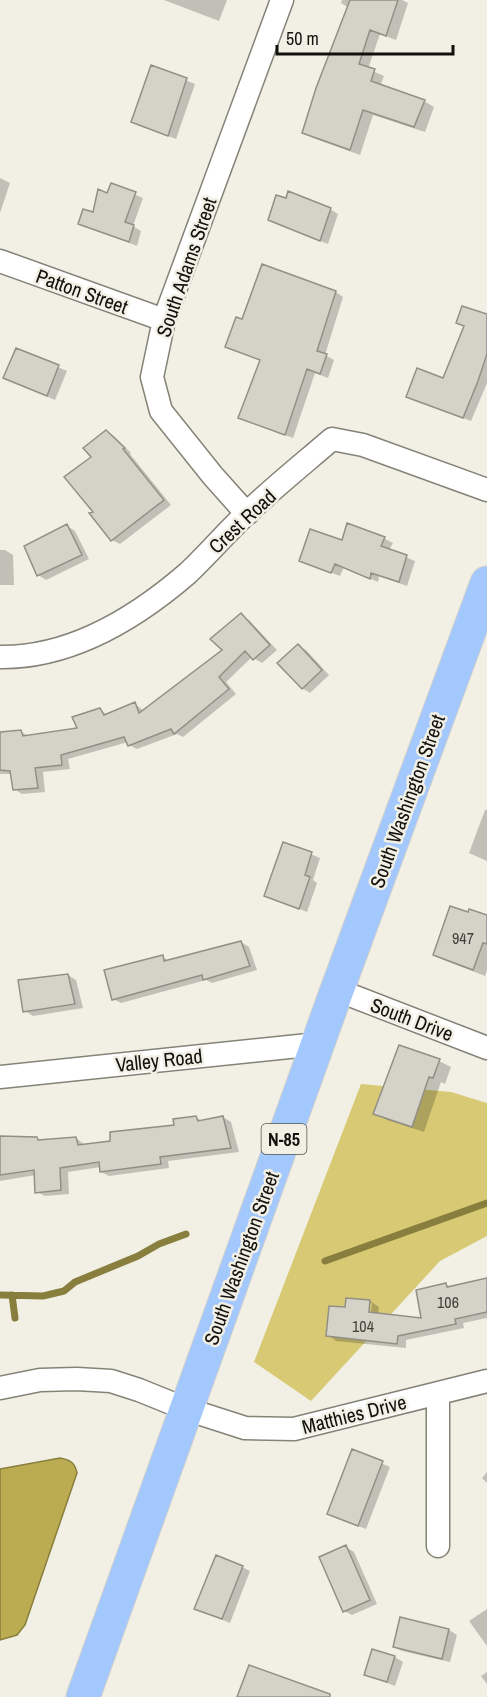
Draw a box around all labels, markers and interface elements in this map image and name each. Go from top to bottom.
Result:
scale bar [277,18,452,56]
text: 50 m [286,26,319,51]
street label: South Adams Street [149,193,223,340]
street label: Patton Street [32,262,132,320]
street label: Crest Road [202,483,282,559]
street label: South Washington Street [363,710,451,891]
house number: 947 [452,927,474,949]
street label: South Drive [367,991,457,1047]
street label: Valley Road [114,1042,204,1078]
road number: N-85 [262,1124,306,1154]
street label: South Washington Street [197,1167,285,1348]
house number: 106 [437,1291,459,1313]
house number: 104 [352,1315,374,1337]
street label: Matthies Drive [299,1388,409,1440]

